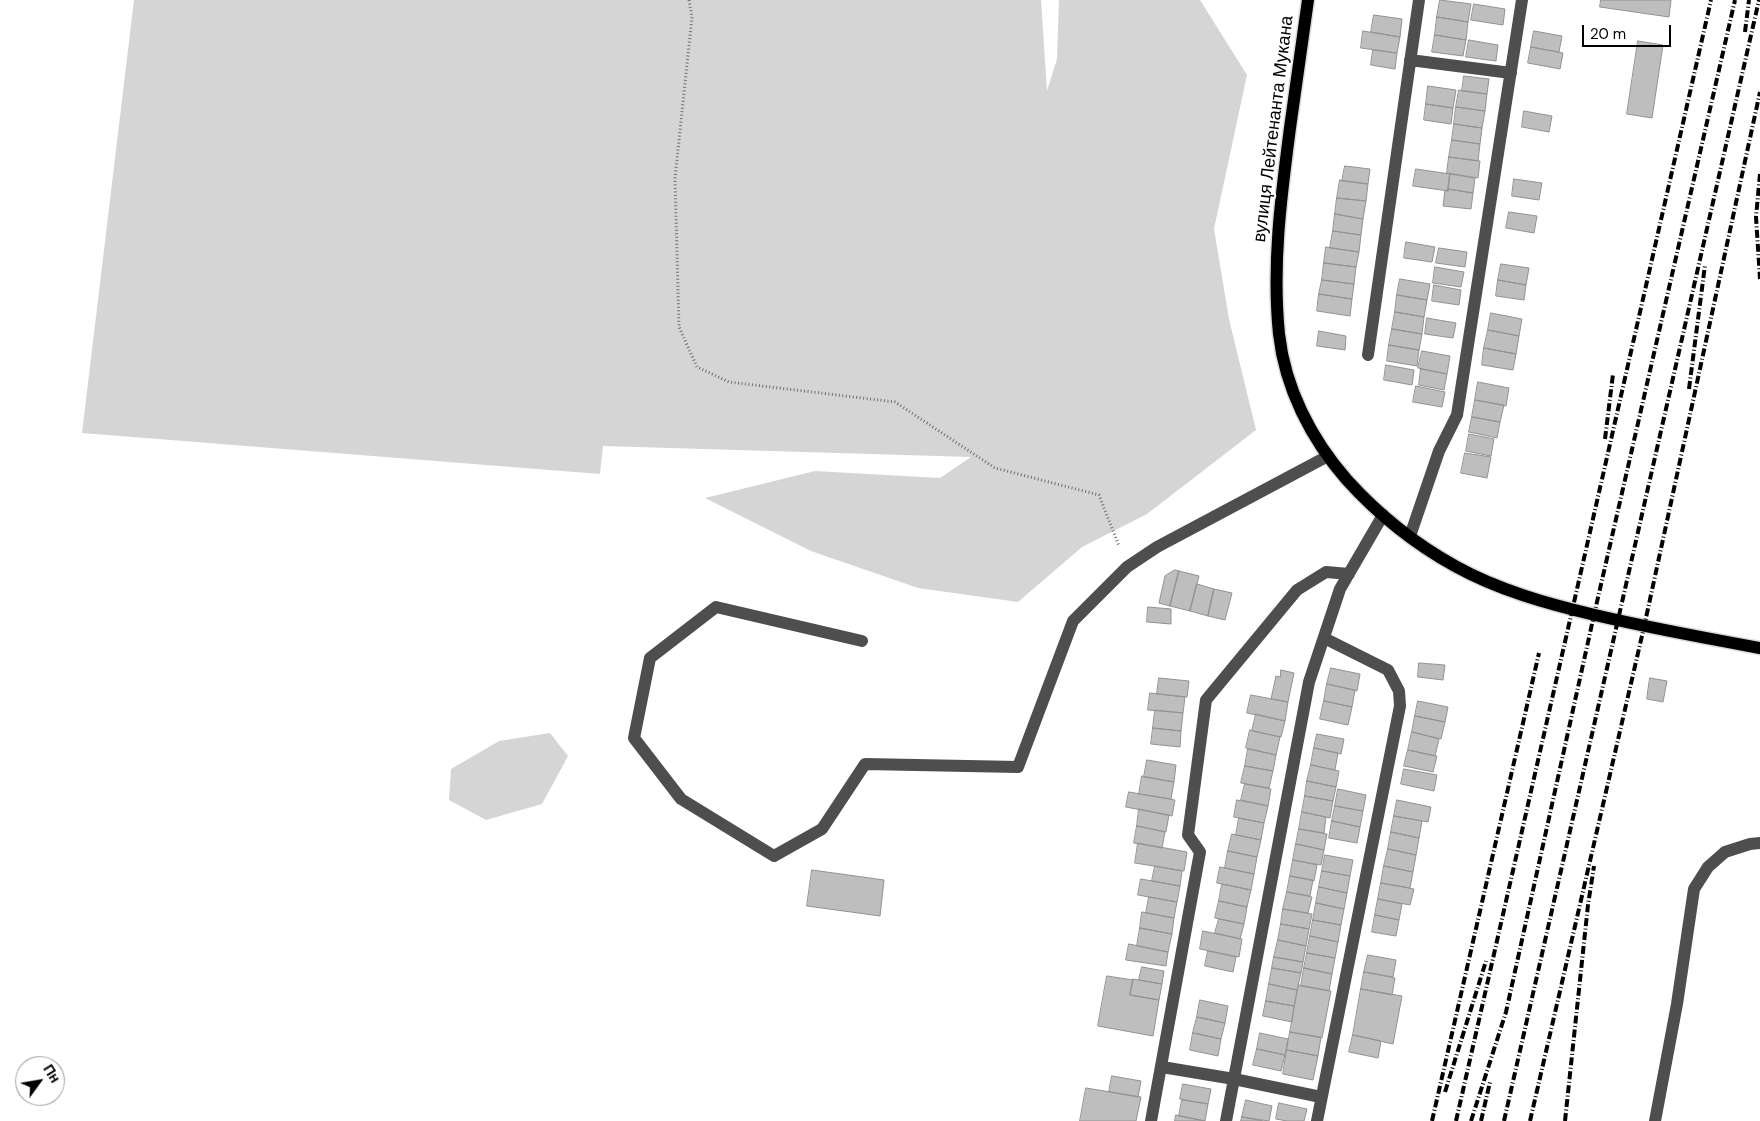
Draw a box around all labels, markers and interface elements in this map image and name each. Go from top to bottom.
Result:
street label: вулиця Лейтенанта Мукана [1249,14,1299,244]
scale bar [1585,15,1674,47]
text: 20 m [1590,24,1626,44]
north arrow [15,1056,65,1106]
text: Пн [39,1061,64,1086]

